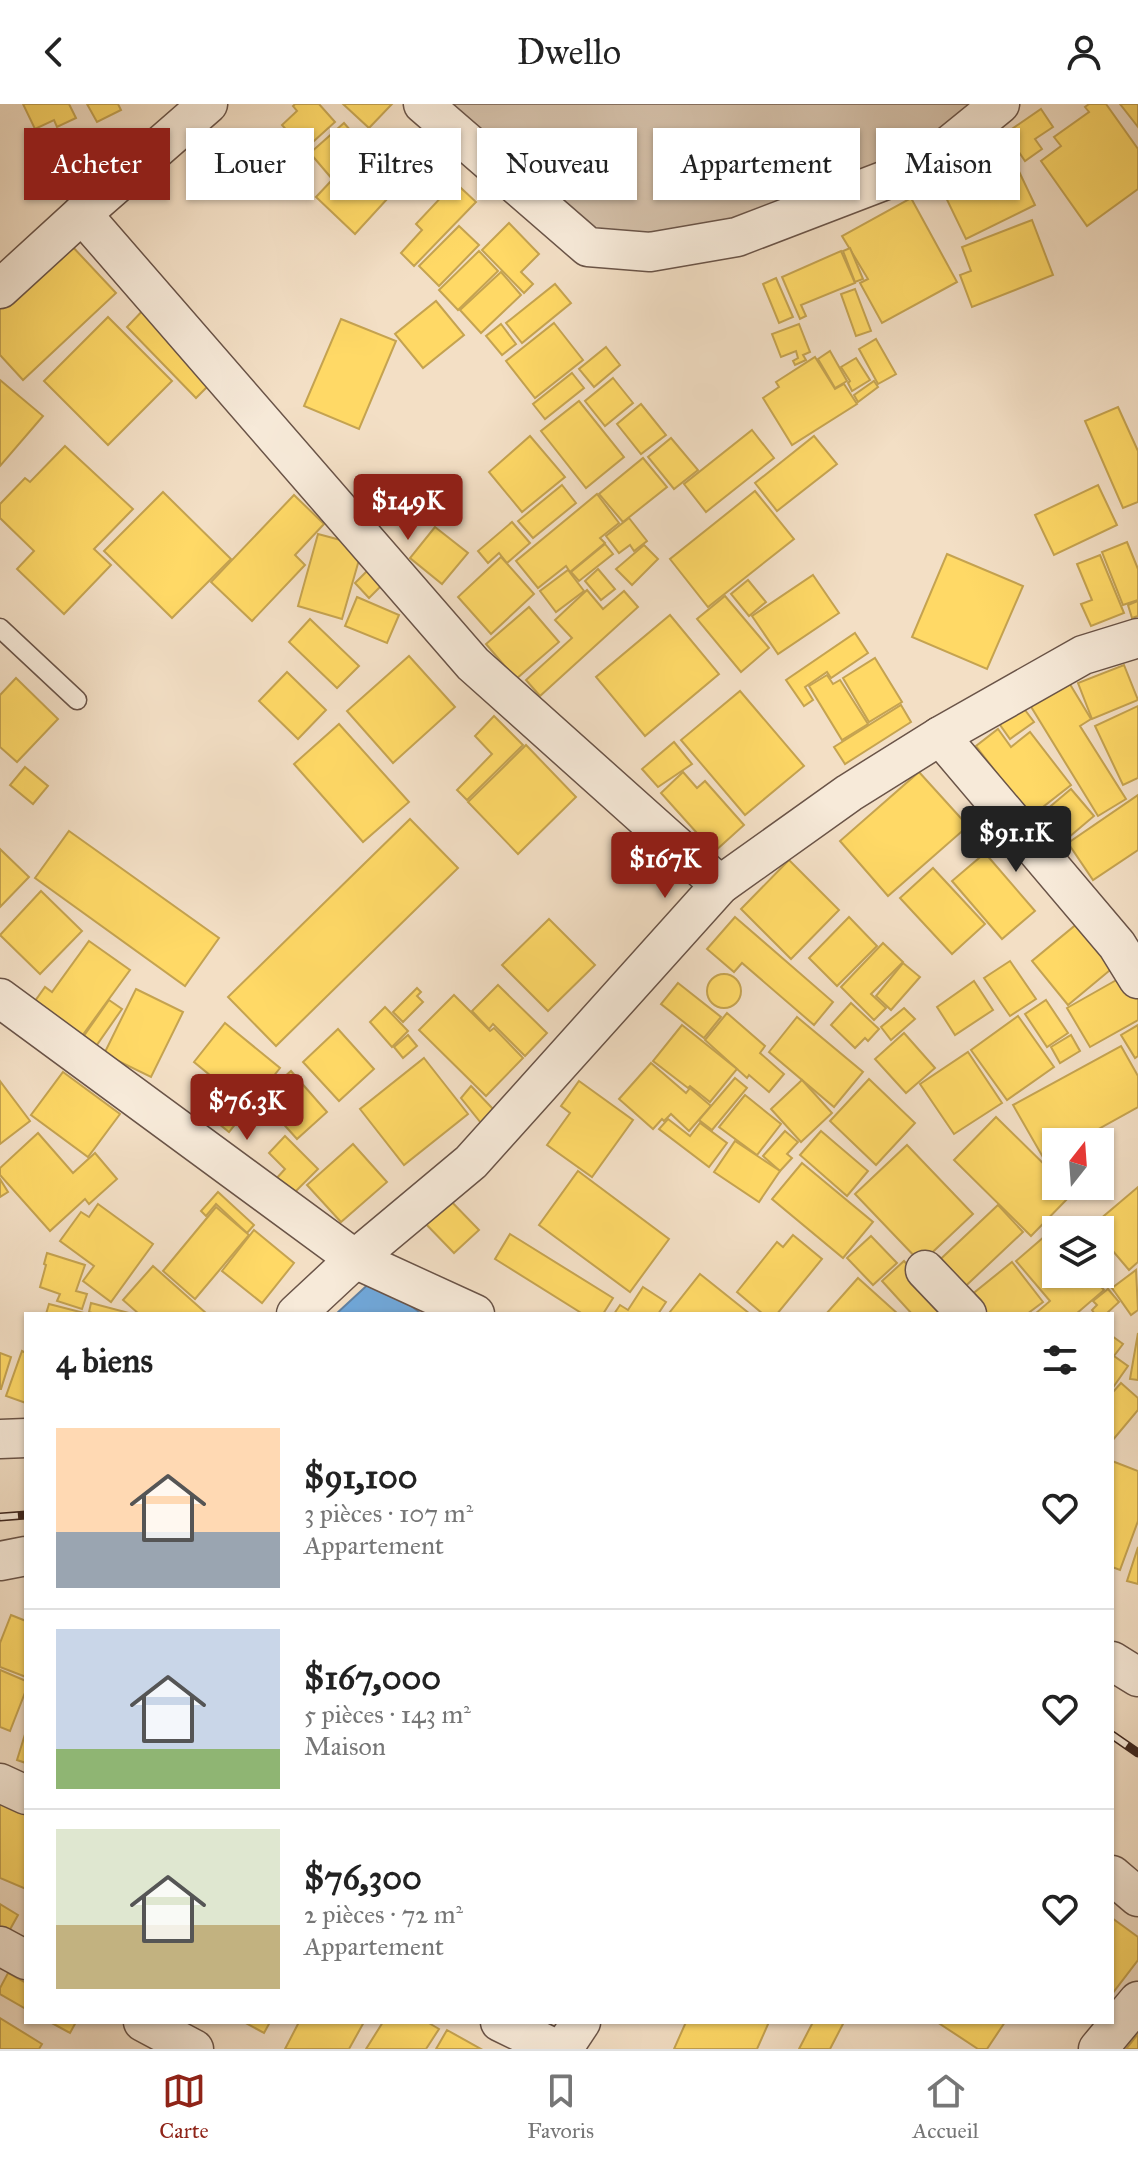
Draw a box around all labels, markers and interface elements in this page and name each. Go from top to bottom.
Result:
icon: back [32,30,76,74]
text: Dwello [517,30,621,74]
icon: person [1062,30,1106,74]
chip: Acheter [24,128,170,200]
chip: Louer [186,128,314,200]
chip: Filtres [330,128,461,200]
chip: Nouveau [477,128,637,200]
chip: Appartement [653,128,860,200]
chip: Maison [876,128,1020,200]
pin: $149K [352,474,464,542]
text: $149K [372,484,444,516]
pin: $91.1K [951,806,1081,874]
text: $91.1K [979,816,1053,848]
pin: $167K [609,832,721,900]
text: $167K [629,842,701,874]
pin: $76.3K [182,1074,312,1142]
text: $76.3K [209,1084,285,1116]
north arrow [1042,1128,1114,1200]
map controls [1042,1128,1114,1288]
button: layers [1042,1216,1114,1288]
icon: filters [1038,1338,1082,1382]
text: 4 biens [56,1340,153,1381]
text: $91,100 [304,1456,418,1497]
icon: home [120,1460,216,1556]
icon: heart [1038,1486,1082,1530]
text: 3 pièces · 107 m² [304,1497,473,1529]
text: Appartement [304,1529,444,1561]
text: $167,000 [304,1657,441,1698]
icon: home [120,1661,216,1757]
icon: heart [1038,1687,1082,1731]
text: 5 pièces · 143 m² [304,1698,471,1730]
text: Maison [304,1730,386,1762]
text: $76,300 [304,1857,422,1898]
icon: home [120,1861,216,1957]
icon: heart [1038,1887,1082,1931]
text: 2 pièces · 72 m² [304,1898,463,1930]
text: Appartement [304,1930,444,1962]
tab: Carte [159,2069,209,2144]
tab: Favoris [527,2069,594,2144]
tab: Accueil [913,2069,979,2144]

